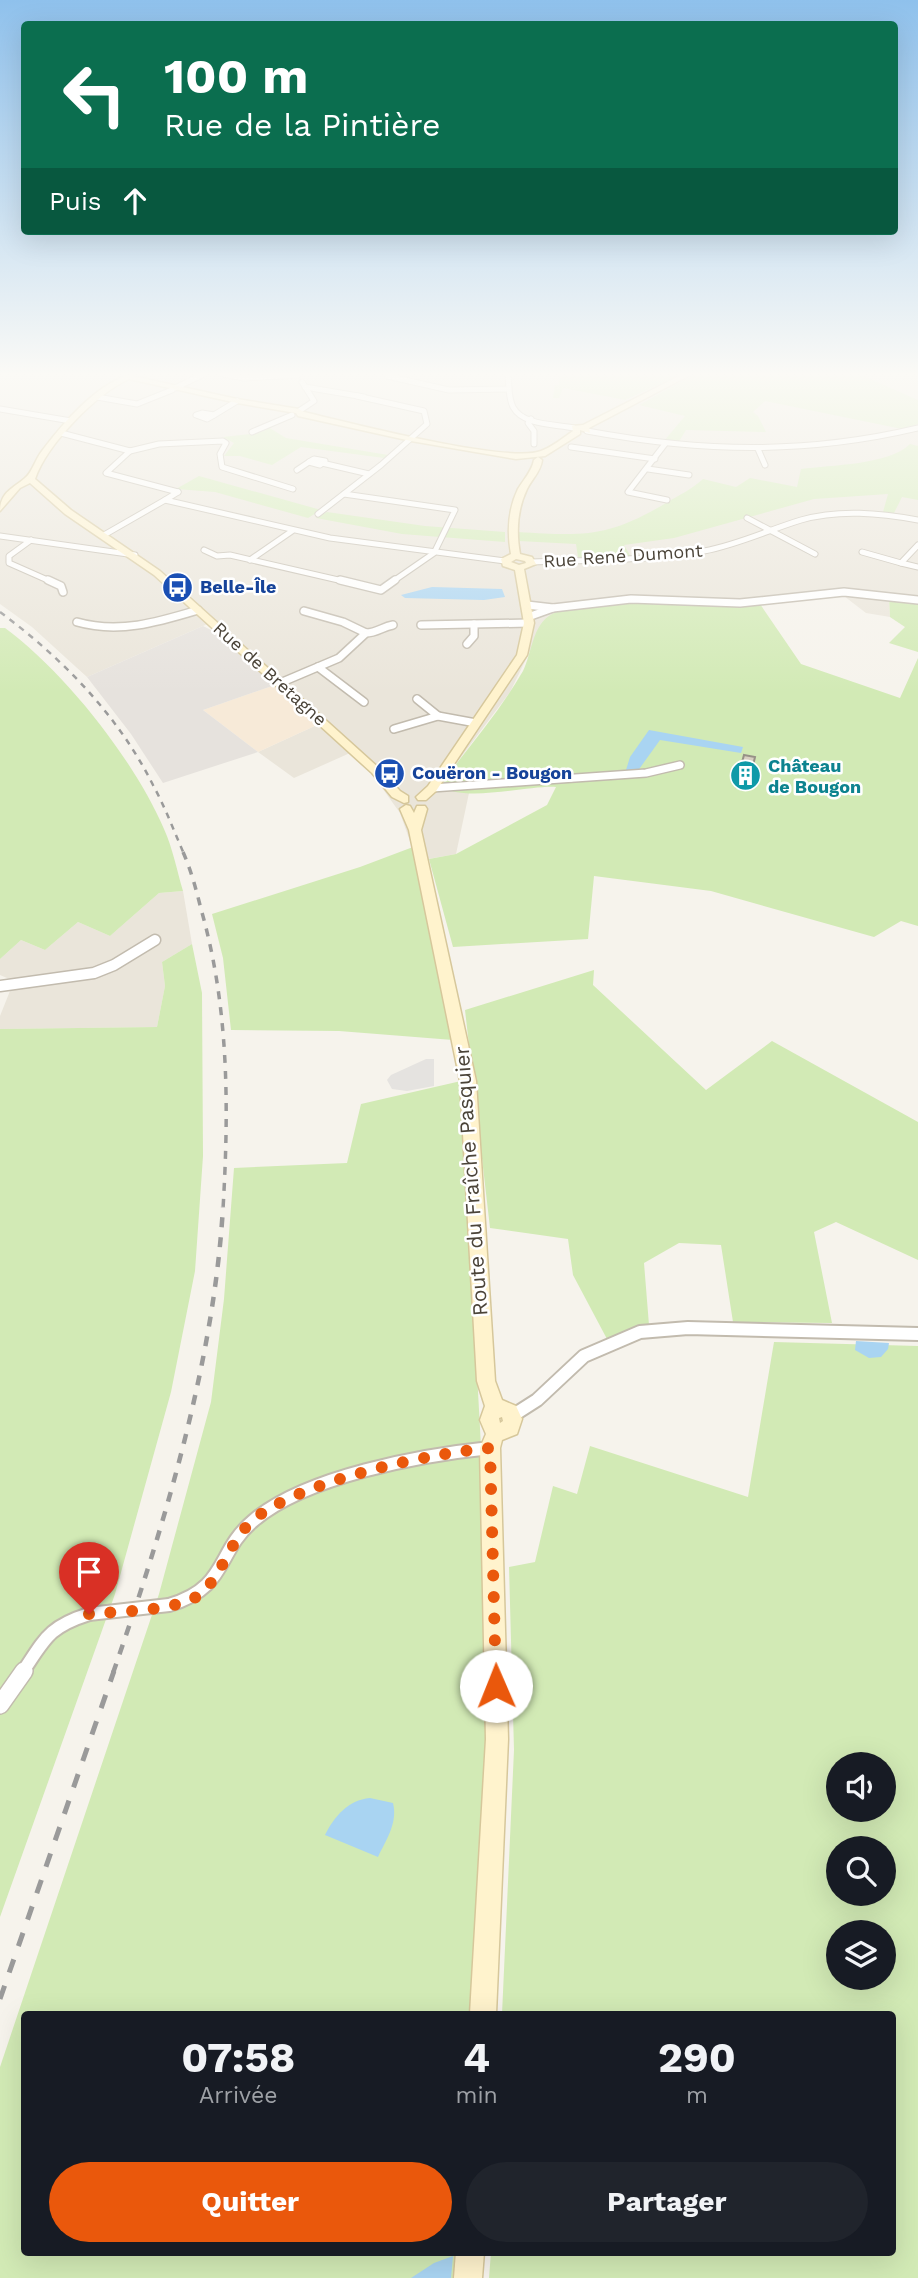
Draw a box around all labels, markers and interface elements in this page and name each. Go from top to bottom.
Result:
text: 100 m [164,47,308,105]
icon: left [49,49,140,140]
text: Rue de la Pintière [164,106,441,144]
icon: ahead [116,182,154,220]
text: Puis [49,186,102,216]
street label: Rue René Dumont [543,539,704,572]
bus stop icon: Belle-Île [160,570,194,604]
place label: Belle-Île [200,576,276,597]
street label: Rue de Bretagne [209,617,331,730]
place label: Château de Bougon [768,755,861,797]
bus stop icon: Couëron - Bougon [372,756,406,790]
building icon: Château de Bougon [728,759,762,793]
place label: Couëron - Bougon [412,762,572,783]
street label: Route du Fraîche Pasquier [449,1045,492,1317]
pin [59,1542,119,1614]
icon: arrive [70,1553,108,1591]
position arrow [459,1649,533,1723]
map controls [826,1752,896,1990]
button: sound [826,1752,896,1822]
button: search [826,1836,896,1906]
button: layers [826,1920,896,1990]
text: 07:58 [181,2033,295,2082]
text: 4 [463,2033,490,2082]
text: 290 [658,2033,736,2082]
text: Arrivée [199,2082,278,2109]
text: min [456,2082,498,2109]
text: m [686,2082,708,2109]
button: Quitter [49,2162,452,2242]
button: Partager [466,2162,868,2242]

